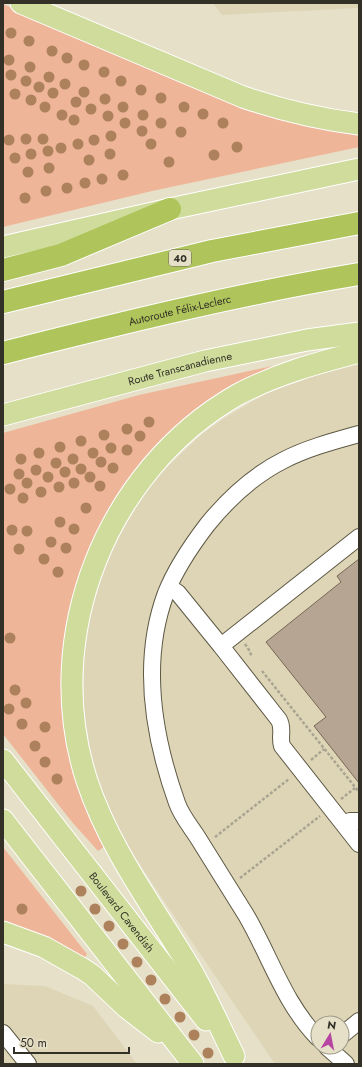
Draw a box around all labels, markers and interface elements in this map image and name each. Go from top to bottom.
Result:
road number: 40 [169,250,191,266]
street label: Autoroute Félix-Leclerc [127,291,233,330]
street label: Route Transcanadienne [126,348,234,389]
street label: Boulevard Cavendish [85,869,158,956]
north arrow [310,1015,350,1055]
text: N [326,1017,337,1034]
scale bar [14,1029,129,1055]
text: 50 m [20,1034,47,1052]

